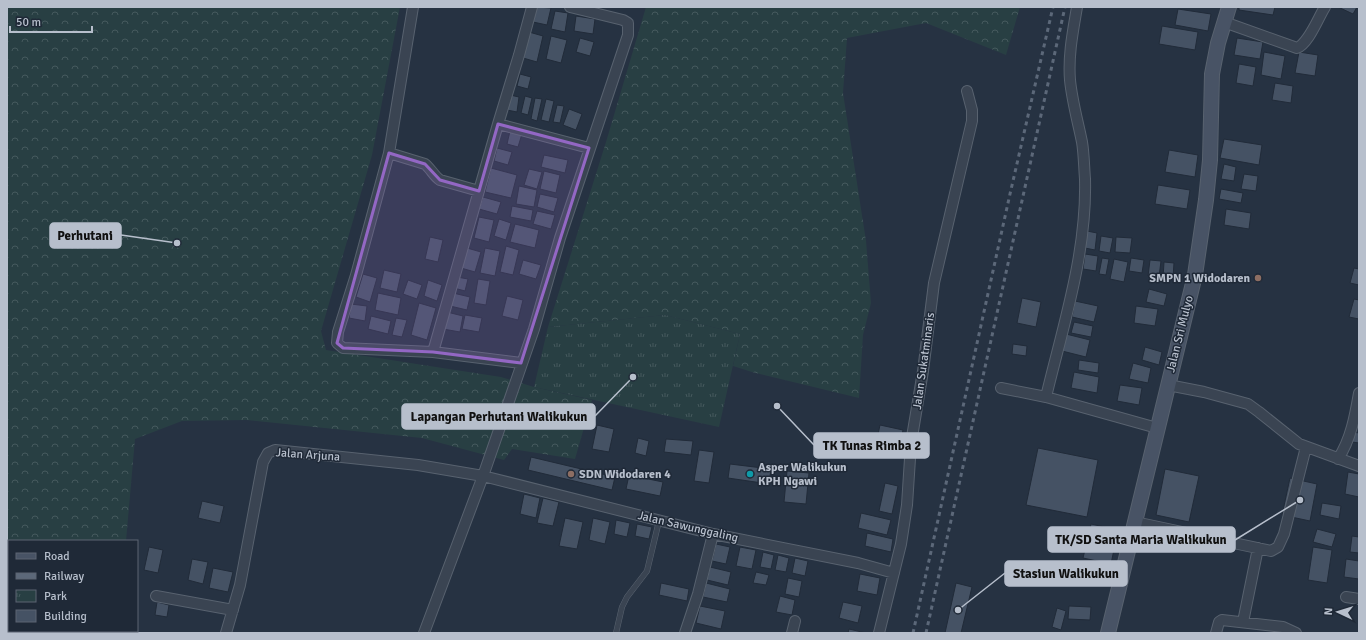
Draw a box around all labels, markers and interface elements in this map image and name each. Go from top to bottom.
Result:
scale bar [10,8,92,34]
text: 50 m [16,15,41,30]
callout: Perhutani [50,223,121,248]
text: Perhutani [57,228,113,244]
place label: SMPN 1 Widodaren [1149,271,1250,286]
marker: SMPN 1 Widodaren [1253,273,1263,283]
street label: Jalan Sri Mulyo [1163,294,1197,374]
street label: Jalan Sukatminaris [910,311,938,411]
callout: Lapangan Perhutani Walikukun [402,404,595,429]
text: Lapangan Perhutani Walikukun [411,409,587,425]
callout: TK Tunas Rimba 2 [814,433,929,458]
text: TK Tunas Rimba 2 [823,438,921,454]
street label: Jalan Arjuna [275,445,341,465]
place label: Asper Walikukun KPH Ngawi [758,460,847,489]
place label: SDN Widodaren 4 [579,467,671,482]
marker: SDN Widodaren 4 [566,469,576,479]
marker: Asper Walikukun KPH Ngawi [745,469,755,479]
street label: Jalan Sawunggaling [636,508,740,546]
callout: TK/SD Santa Maria Walikukun [1048,527,1235,552]
text: TK/SD Santa Maria Walikukun [1055,532,1227,548]
legend [8,540,138,632]
text: Road [44,549,70,564]
callout: Stasiun Walikukun [1005,561,1127,586]
text: Stasiun Walikukun [1013,566,1119,582]
text: Railway [44,569,84,584]
text: Park [44,589,67,604]
north arrow [1318,592,1358,632]
text: N [1322,607,1335,616]
text: Building [44,609,87,624]

